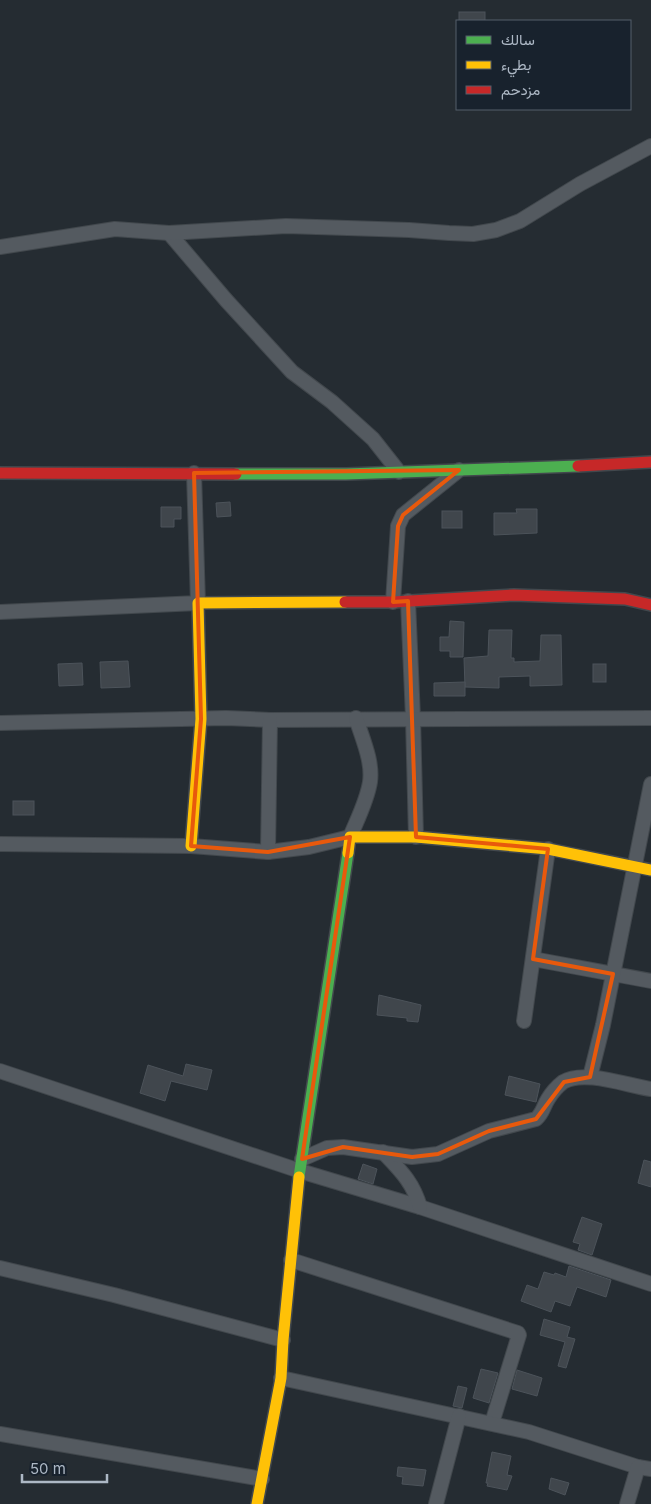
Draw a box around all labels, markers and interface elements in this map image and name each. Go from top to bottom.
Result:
legend [456,20,631,110]
text: سالك [501,30,535,49]
text: بطيء [501,55,531,78]
text: مزدحم [501,80,540,100]
scale bar [22,1452,108,1484]
text: 50 m [30,1459,66,1478]

